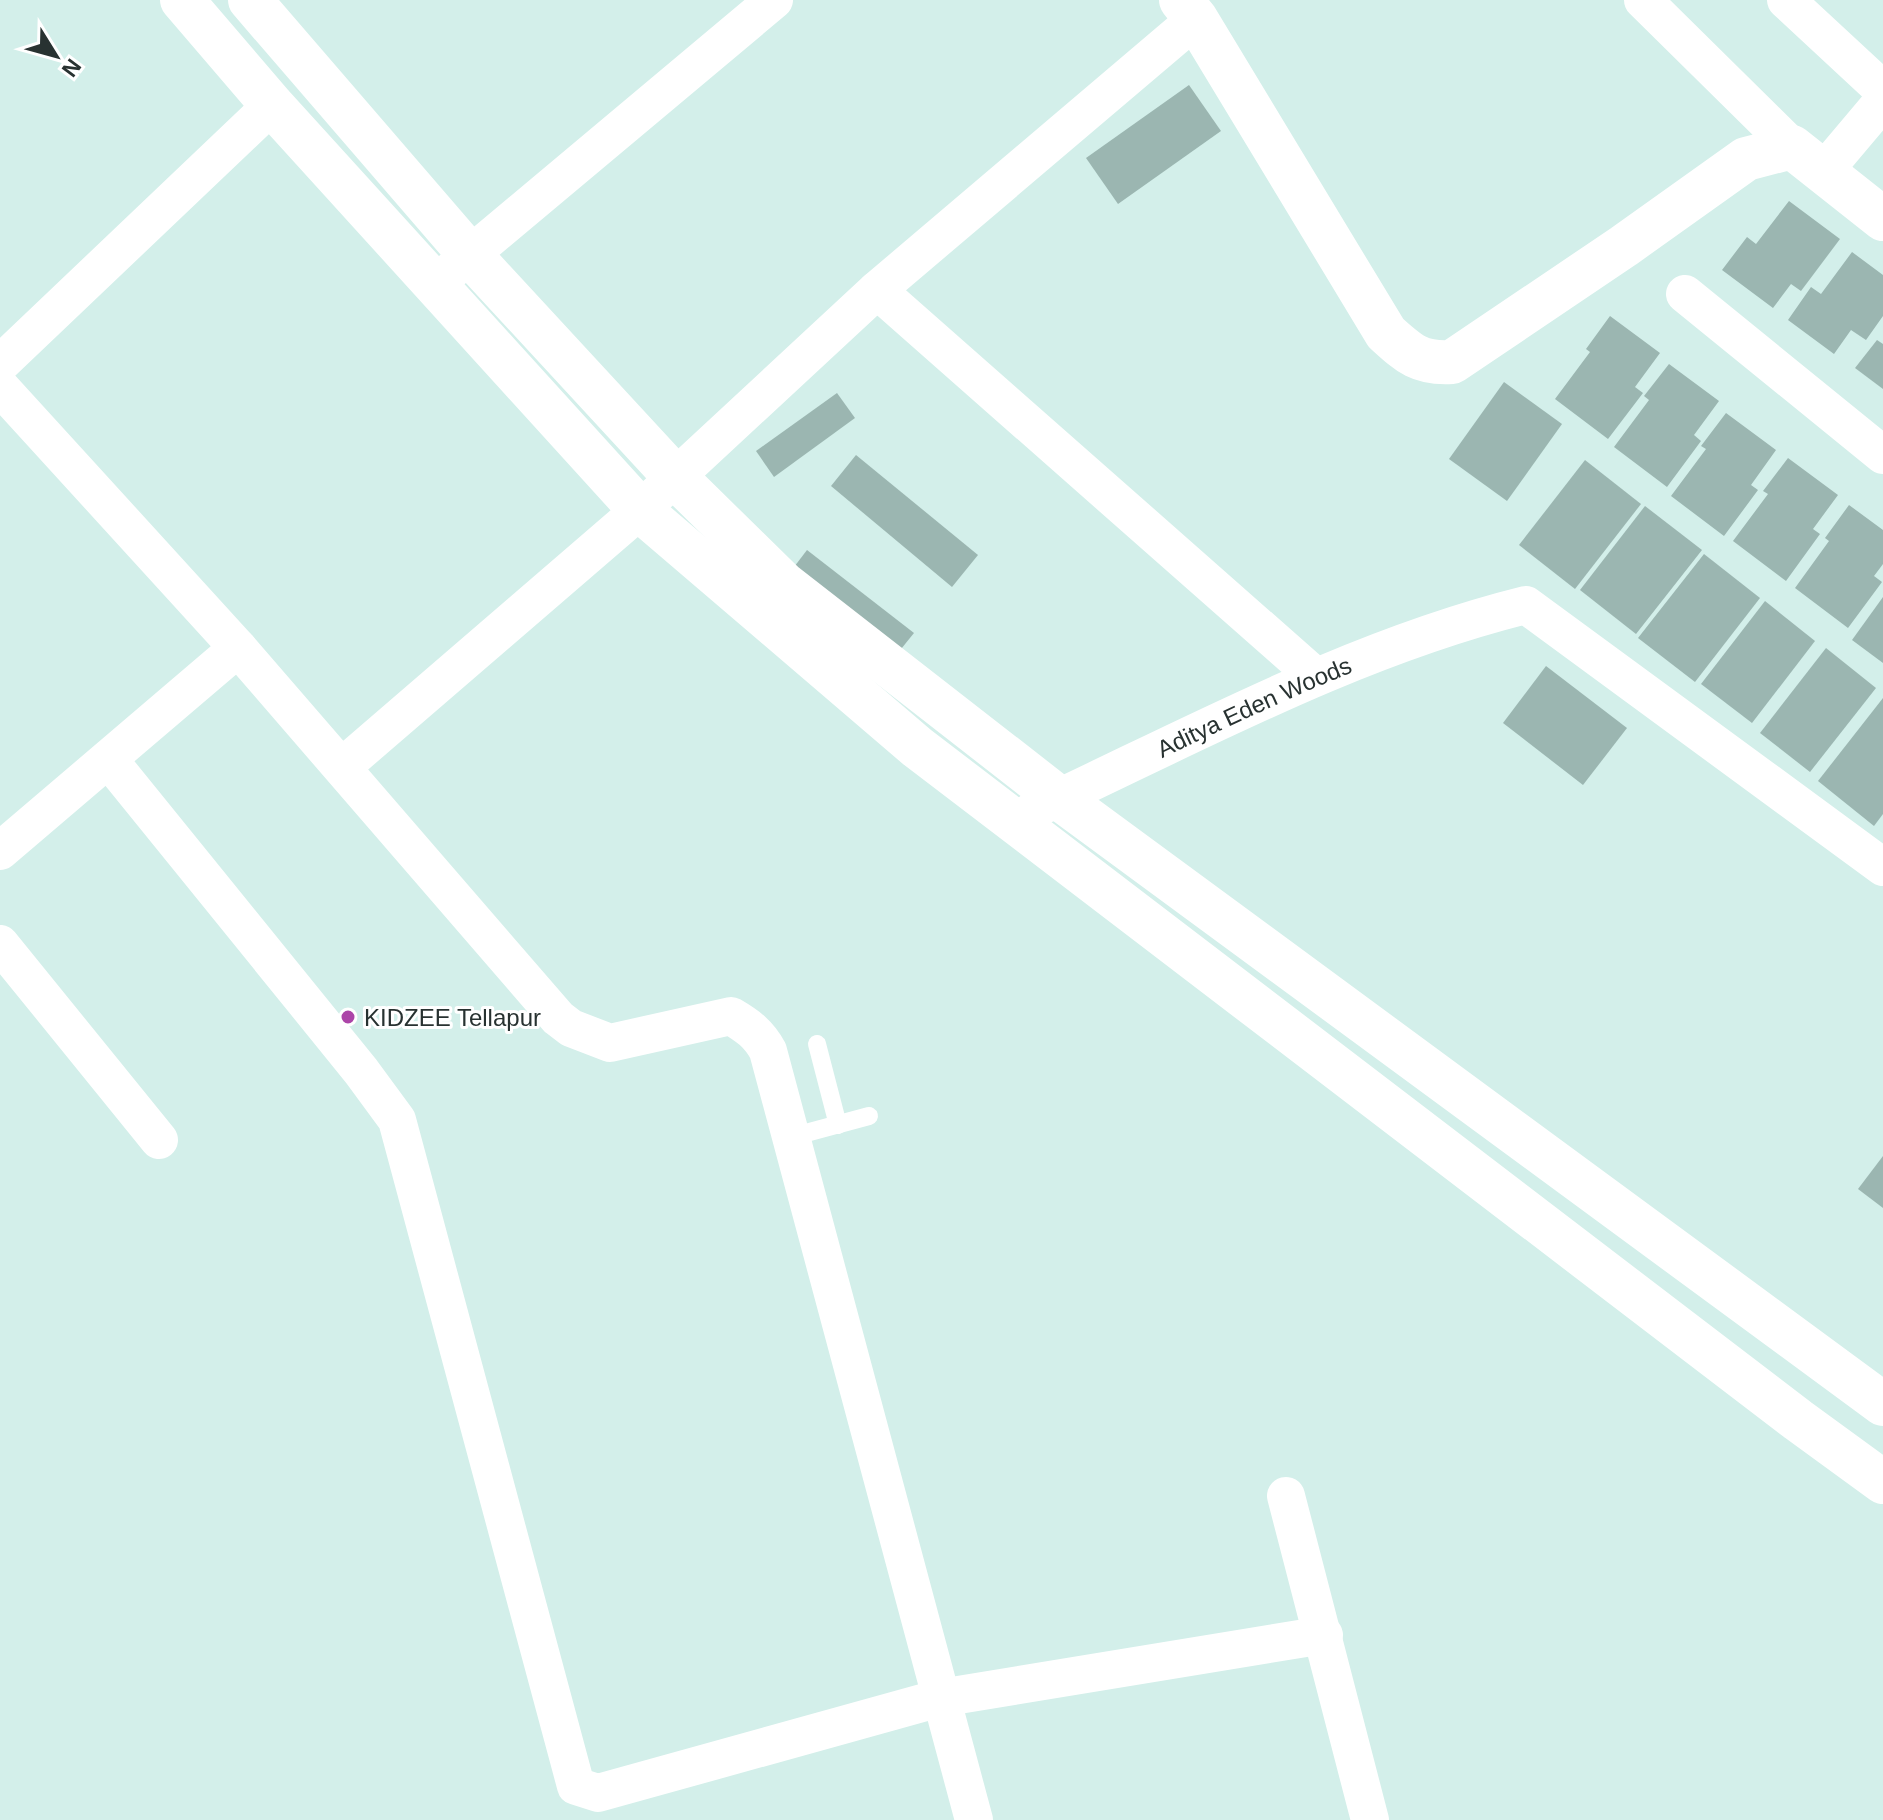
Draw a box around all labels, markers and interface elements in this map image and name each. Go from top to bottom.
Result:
north arrow [16,16,96,96]
text: N [57,54,86,82]
street label: Aditya Eden Woods [1152,651,1355,762]
place label: KIDZEE Tellapur [364,1004,541,1031]
marker: KIDZEE Tellapur [339,1008,357,1026]

